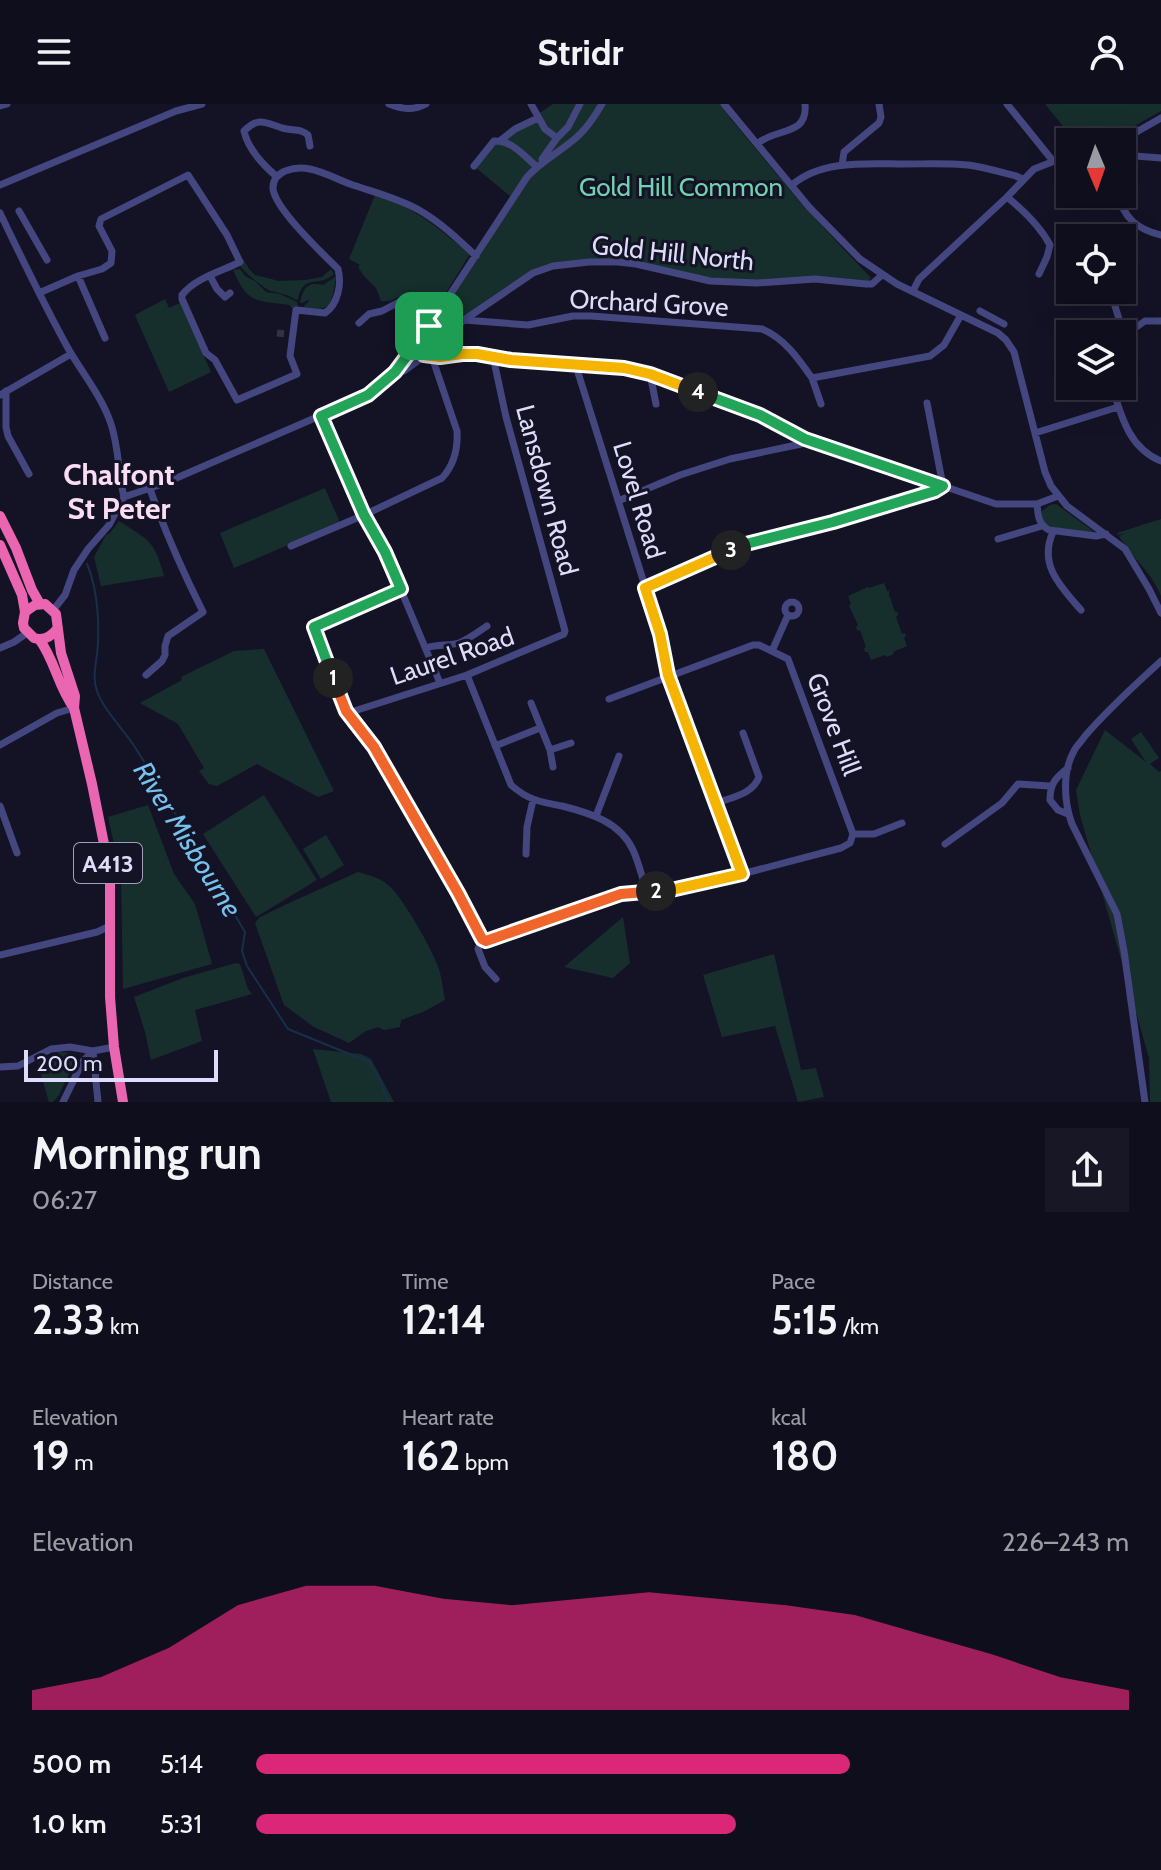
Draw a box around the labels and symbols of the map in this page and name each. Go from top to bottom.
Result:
north arrow [1056,128,1136,208]
park label: Gold Hill Common [579,171,783,203]
street label: Gold Hill North [590,229,756,277]
street label: Orchard Grove [569,283,729,323]
pin [395,292,463,360]
pin: 4 [678,372,718,412]
street label: Lansdown Road [509,401,585,579]
street label: Lovel Road [606,437,672,563]
district label: Chalfont St Peter [63,456,175,527]
pin: 3 [711,530,751,570]
street label: Laurel Road [386,620,518,692]
pin: 1 [313,658,353,698]
street label: Grove Hill [800,668,868,780]
water label: River Misbourne [127,755,249,923]
road number: A413 [74,843,142,883]
pin: 2 [636,871,676,911]
scale bar [24,1046,218,1082]

